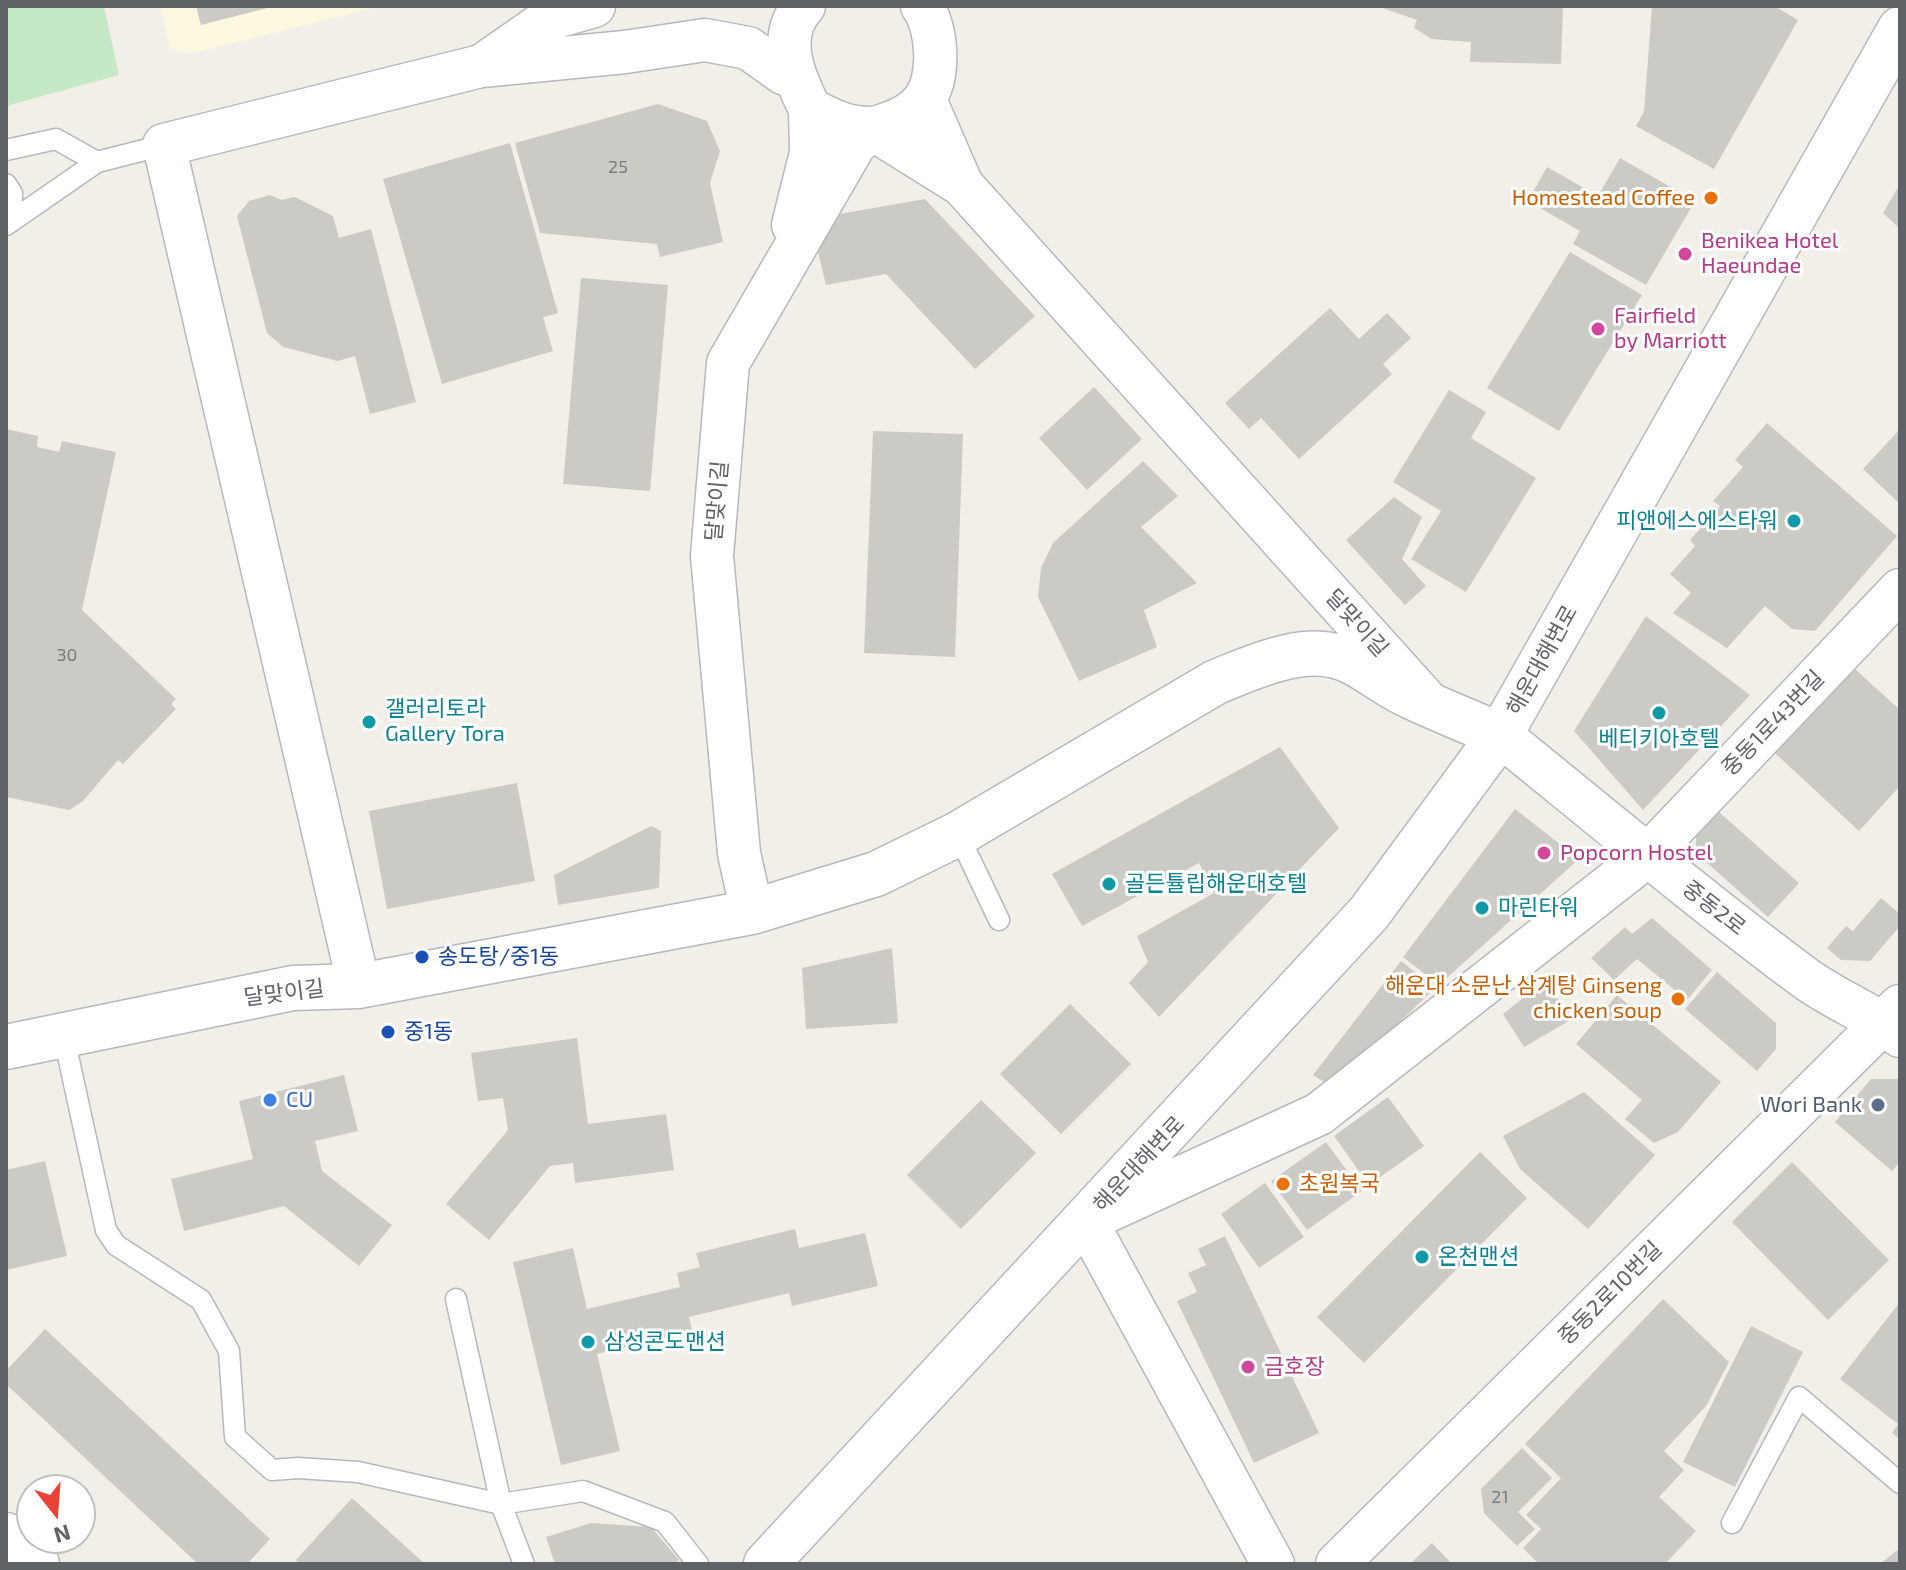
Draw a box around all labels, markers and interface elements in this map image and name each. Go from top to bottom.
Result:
house number: 25 [608,156,628,178]
place label: Homestead Coffee [1512,185,1695,211]
marker: Homestead Coffee [1702,189,1720,207]
place label: Benikea Hotel Haeundae [1701,228,1838,280]
marker: Benikea Hotel Haeundae [1676,245,1694,263]
place label: Fairfield by Marriott [1614,303,1727,354]
marker: Fairfield by Marriott [1589,320,1607,338]
street label: 달맞이길 [700,460,734,542]
place label: 피앤에스에스타워 [1616,508,1778,534]
marker: 피앤에스에스타워 [1785,512,1803,530]
street label: 달맞이길 [1320,584,1394,662]
street label: 해운대해변로 [1501,600,1583,720]
house number: 30 [57,644,77,666]
street label: 중동1로43번길 [1716,665,1830,781]
place label: 갤러리토라 Gallery Tora [385,696,505,748]
marker: 베티키아호텔 [1650,704,1668,722]
marker: 갤러리토라 Gallery Tora [360,713,378,731]
place label: 베티키아호텔 [1598,726,1720,752]
place label: Popcorn Hostel [1560,840,1713,866]
marker: Popcorn Hostel [1535,844,1553,862]
place label: 골든튤립해운대호텔 [1125,871,1307,897]
marker: 골든튤립해운대호텔 [1100,875,1118,893]
street label: 중동2로 [1677,875,1751,941]
place label: 마린타워 [1498,895,1579,921]
marker: 마린타워 [1473,899,1491,917]
place label: 송도탕/중1동 [438,944,559,970]
marker: 송도탕/중1동 [413,948,431,966]
place label: 해운대 소문난 삼계탕 Ginseng chicken soup [1385,973,1662,1024]
street label: 달맞이길 [242,975,326,1011]
marker: 해운대 소문난 삼계탕 Ginseng chicken soup [1669,990,1687,1008]
place label: 중1동 [404,1019,453,1045]
marker: 중1동 [379,1023,397,1041]
place label: CU [286,1087,313,1113]
marker: CU [261,1091,279,1109]
place label: Wori Bank [1760,1092,1862,1118]
marker: Wori Bank [1869,1096,1887,1114]
street label: 해운대해변로 [1088,1111,1190,1217]
place label: 초원복국 [1299,1171,1380,1197]
marker: 초원복국 [1274,1175,1292,1193]
street label: 중동2로10번길 [1553,1236,1667,1350]
place label: 온천맨션 [1438,1244,1519,1270]
marker: 온천맨션 [1413,1248,1431,1266]
place label: 삼성콘도맨션 [604,1329,725,1355]
marker: 삼성콘도맨션 [579,1333,597,1351]
place label: 금호장 [1264,1354,1325,1380]
marker: 금호장 [1239,1358,1257,1376]
north arrow [16,1474,96,1554]
house number: 21 [1491,1486,1509,1508]
text: N [51,1520,74,1550]

